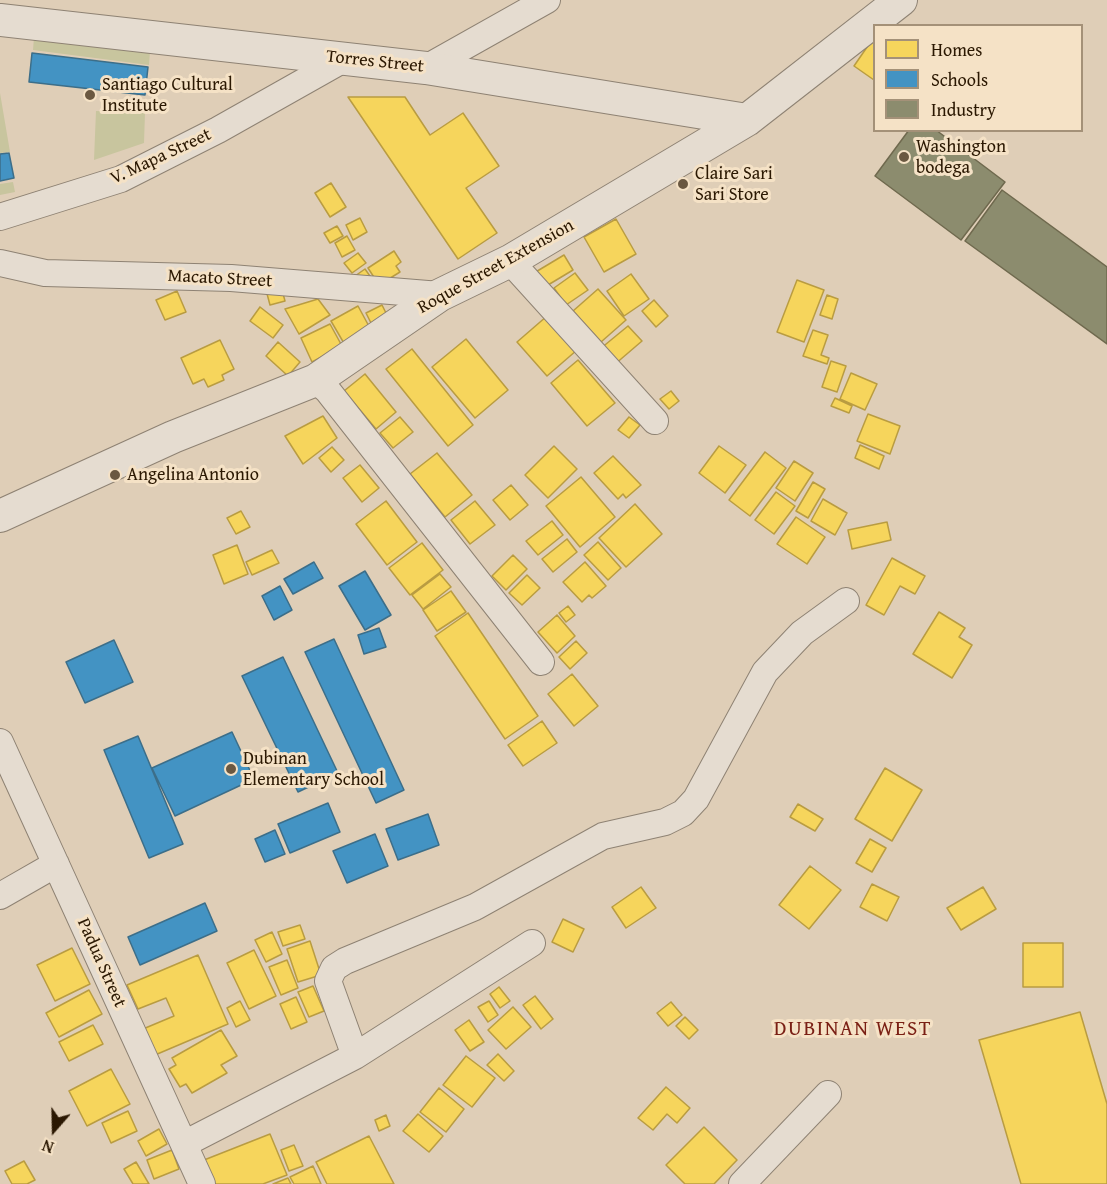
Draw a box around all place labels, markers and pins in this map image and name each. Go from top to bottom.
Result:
place label: Santiago Cultural Institute [102,74,233,116]
marker: Santiago Cultural Institute [83,88,97,102]
place label: Washington bodega [916,136,1006,178]
marker: Washington bodega [897,150,911,164]
place label: Claire Sari Sari Store [695,163,773,206]
marker: Claire Sari Sari Store [676,177,690,191]
place label: Angelina Antonio [127,464,259,486]
marker: Angelina Antonio [108,468,122,482]
place label: Dubinan Elementary School [243,748,384,790]
marker: Dubinan Elementary School [224,762,238,776]

